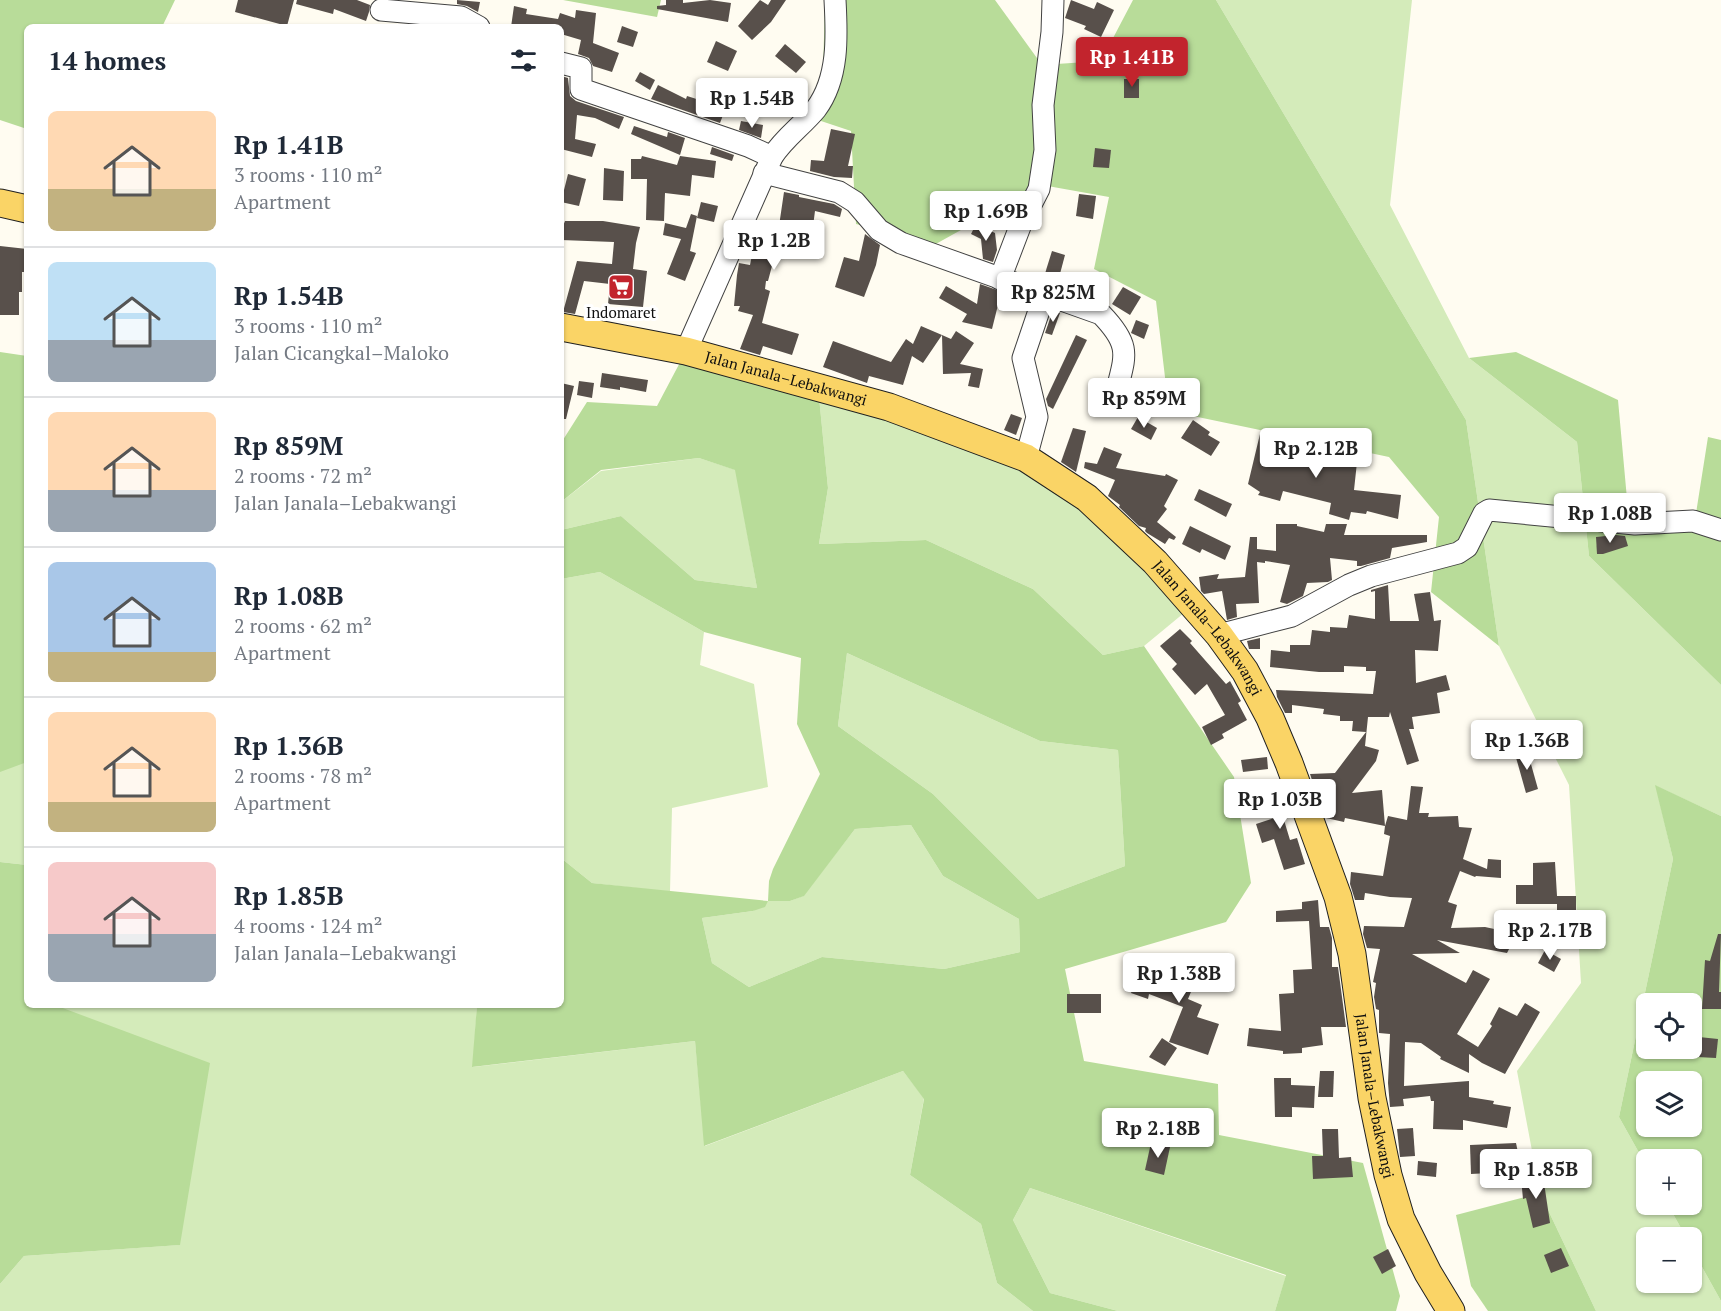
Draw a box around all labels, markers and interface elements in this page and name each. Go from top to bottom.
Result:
pin: Rp 1.41B [1070,37,1194,88]
text: 14 homes [48,43,166,77]
text: Rp 1.41B [1090,43,1174,70]
icon: filters [507,44,540,77]
pin: Rp 1.54B [690,78,814,129]
text: Rp 1.54B [710,84,794,111]
text: Rp 1.41B [234,127,344,161]
icon: home [96,135,168,207]
text: 3 rooms · 110 m² [234,161,382,188]
text: Apartment [234,188,331,215]
pin: Rp 1.69B [924,191,1048,242]
text: Rp 1.69B [944,197,1028,224]
pin: Rp 1.2B [719,220,829,271]
text: Rp 1.2B [737,226,811,253]
supermarket icon: Indomaret [606,272,636,302]
pin: Rp 825M [998,272,1108,323]
text: Rp 1.54B [234,278,344,312]
text: Rp 825M [1011,278,1095,305]
icon: home [96,286,168,358]
place label: Indomaret [586,302,657,322]
text: 3 rooms · 110 m² [234,312,382,339]
text: Jalan Cicangkal–Maloko [234,339,449,366]
street label: Jalan Janala–Lebakwangi [703,346,869,409]
pin: Rp 859M [1089,378,1199,429]
text: Rp 859M [1102,384,1186,411]
text: Rp 859M [234,428,343,462]
pin: Rp 2.12B [1254,428,1378,479]
text: Rp 2.12B [1274,434,1358,461]
icon: home [96,436,168,508]
text: 2 rooms · 72 m² [234,462,372,489]
text: Jalan Janala–Lebakwangi [234,489,457,516]
pin: Rp 1.08B [1548,493,1672,544]
text: Rp 1.08B [1568,499,1652,526]
street label: Jalan Janala–Lebakwangi [1149,556,1267,699]
text: Rp 1.08B [234,578,344,612]
icon: home [96,586,168,658]
text: 2 rooms · 62 m² [234,612,372,639]
text: Apartment [234,639,331,666]
pin: Rp 1.36B [1465,720,1589,771]
text: Rp 1.36B [1485,726,1569,753]
text: Rp 1.36B [234,728,344,762]
icon: home [96,736,168,808]
text: 2 rooms · 78 m² [234,762,372,789]
pin: Rp 1.03B [1218,779,1342,830]
text: Rp 1.03B [1238,785,1322,812]
text: Apartment [234,789,331,816]
text: Rp 1.85B [234,878,344,912]
icon: home [96,886,168,958]
pin: Rp 2.17B [1488,910,1612,961]
text: 4 rooms · 124 m² [234,912,382,939]
text: Rp 2.17B [1508,916,1592,943]
text: Jalan Janala–Lebakwangi [234,939,457,966]
pin: Rp 1.38B [1117,953,1241,1004]
text: Rp 1.38B [1137,959,1221,986]
map controls [1636,993,1702,1293]
button: locate [1636,993,1702,1059]
street label: Jalan Janala–Lebakwangi [1351,1012,1399,1181]
button: layers [1636,1071,1702,1137]
pin: Rp 2.18B [1096,1108,1220,1159]
text: Rp 2.18B [1116,1114,1200,1141]
pin: Rp 1.85B [1474,1149,1598,1200]
button: + [1636,1149,1702,1215]
text: Rp 1.85B [1494,1155,1578,1182]
button: − [1636,1227,1702,1293]

